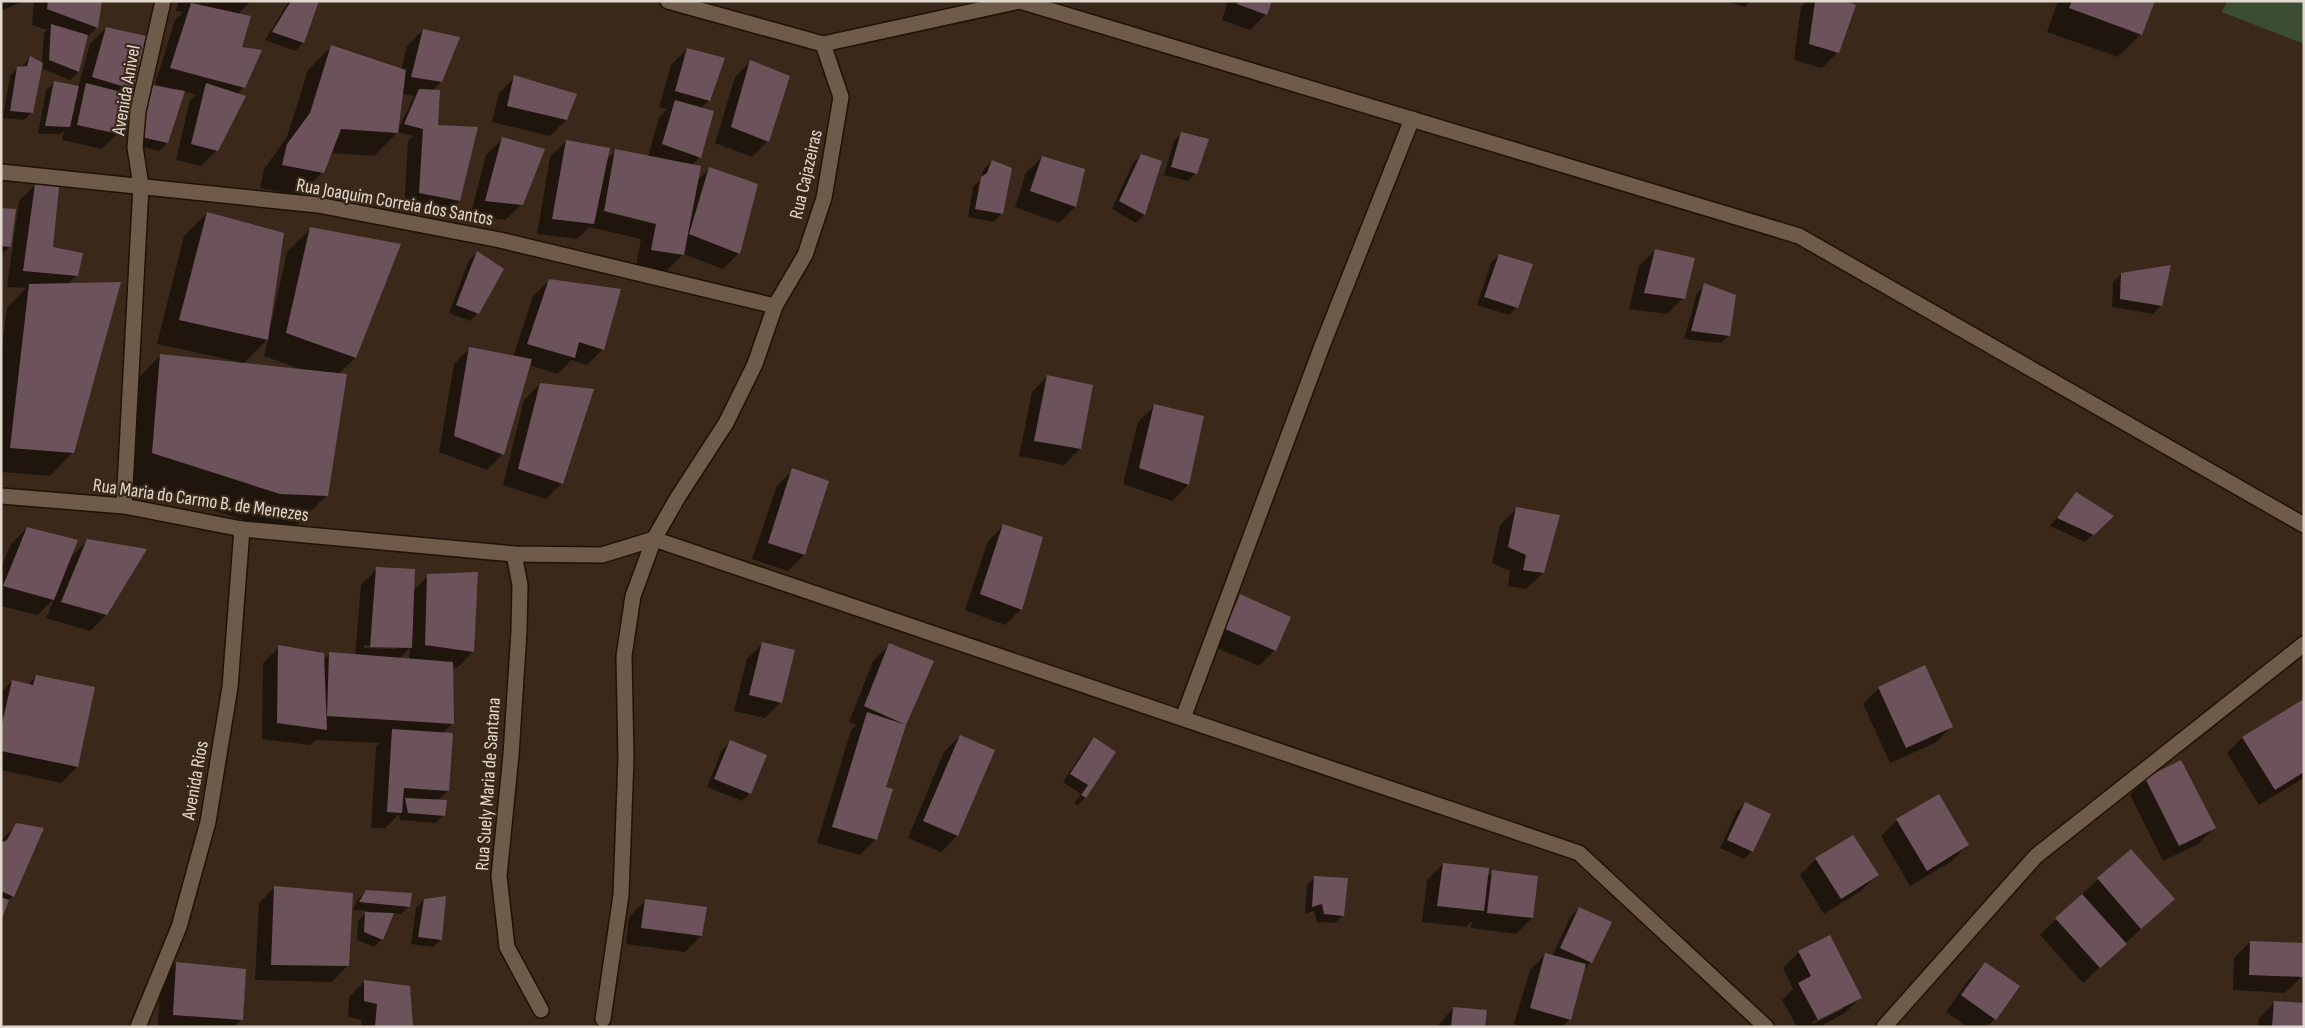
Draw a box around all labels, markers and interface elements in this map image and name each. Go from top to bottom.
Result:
street label: Avenida Anivel [107,43,146,138]
street label: Rua Cajazeiras [785,127,828,221]
street label: Rua Joaquim Correia dos Santos [295,174,495,231]
street label: Rua Maria do Carmo B. de Menezes [91,474,310,527]
street label: Rua Suely Maria de Santana [471,697,506,871]
street label: Avenida Rios [177,739,214,822]

